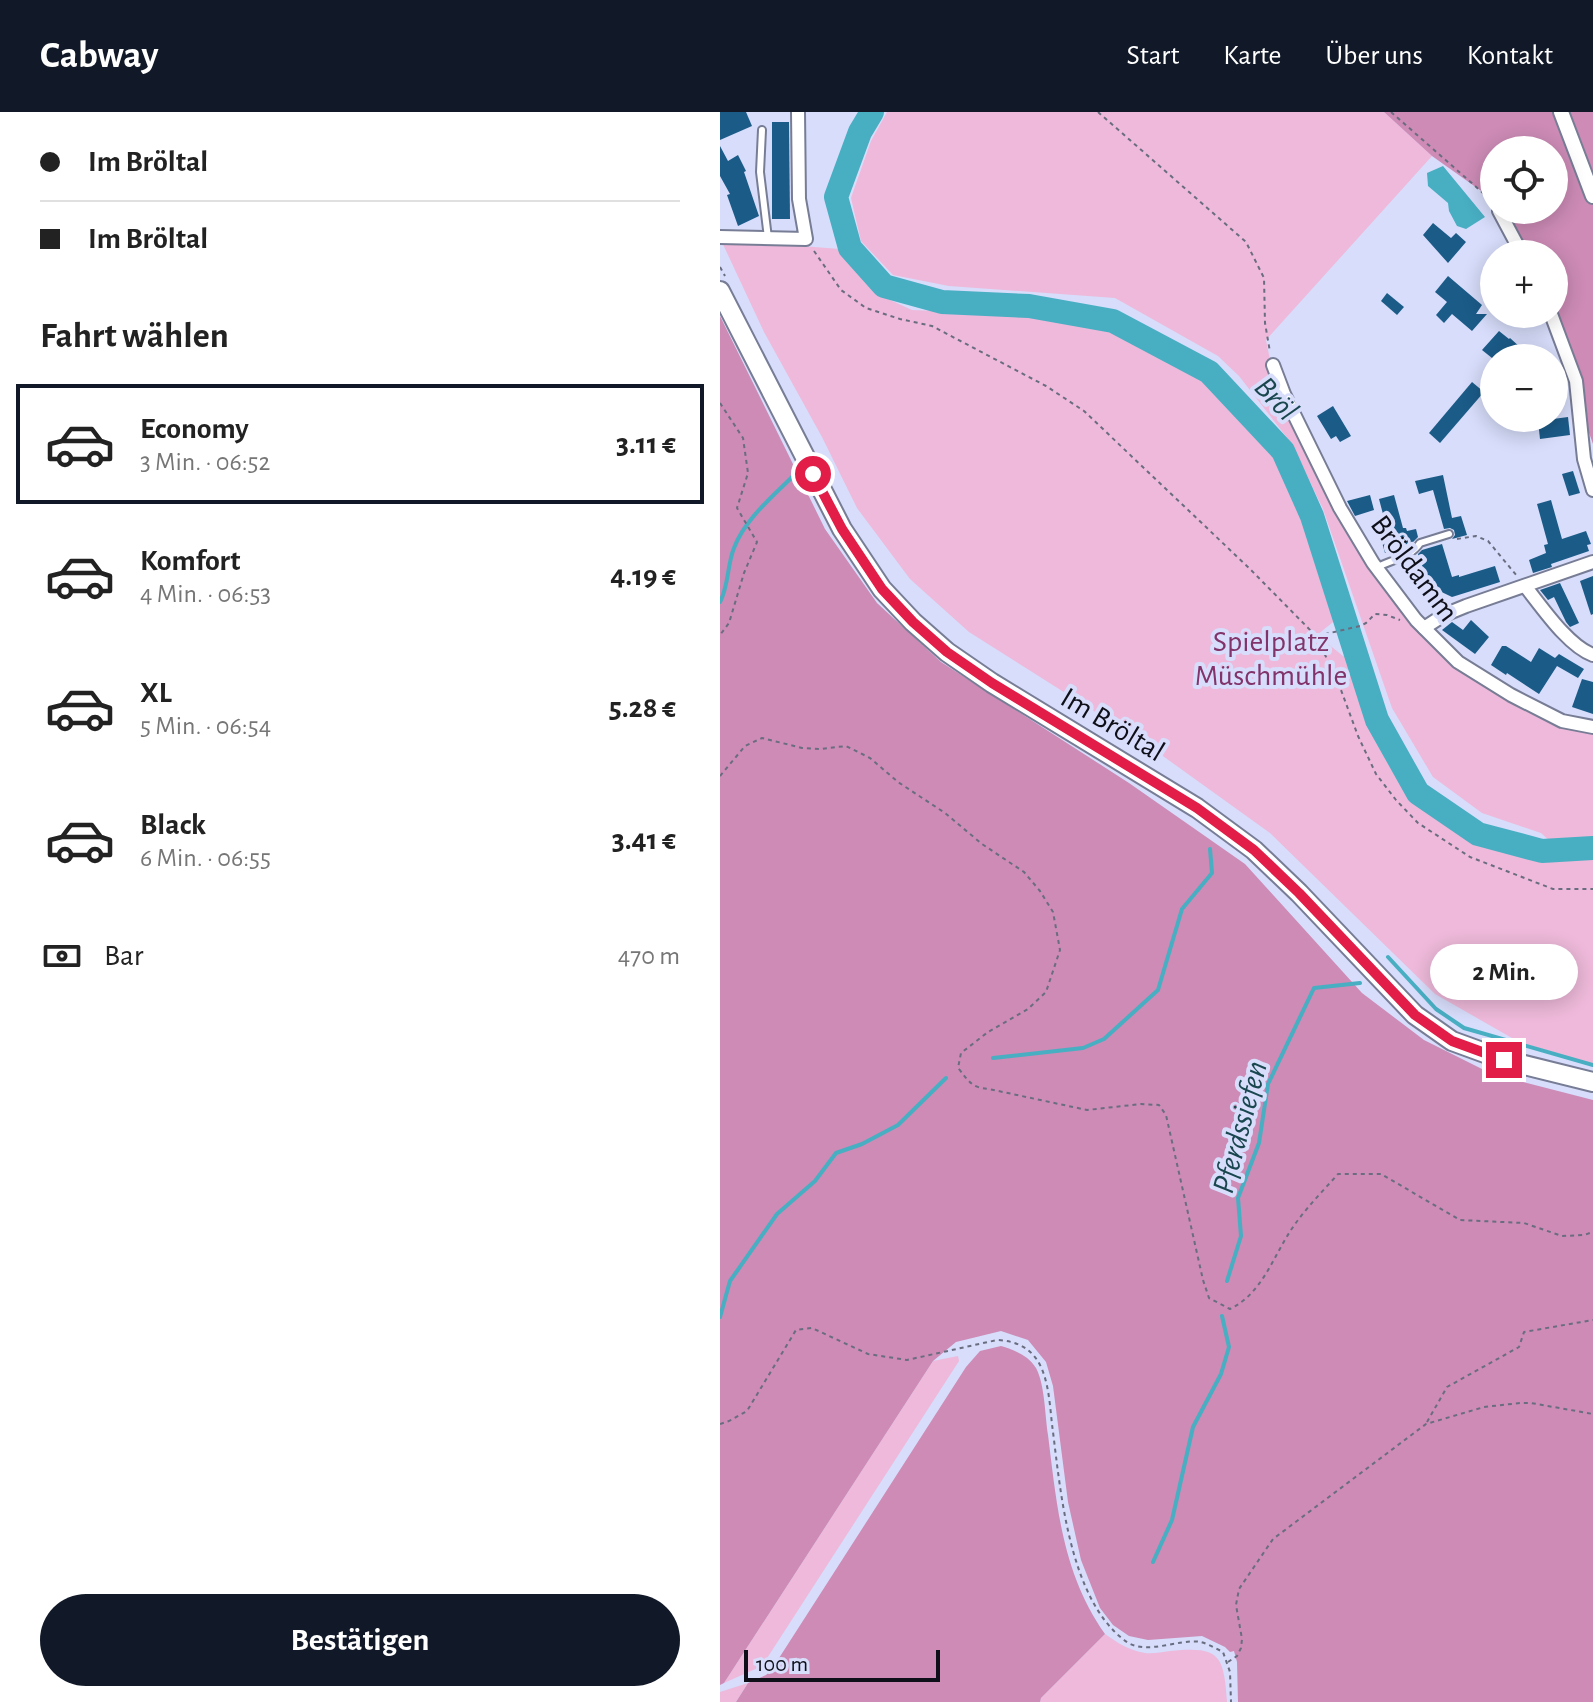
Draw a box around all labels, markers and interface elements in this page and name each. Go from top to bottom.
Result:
text: Cabway [40,37,158,75]
text: Start [1127,42,1179,70]
text: Karte [1223,42,1282,70]
text: Über uns [1326,42,1423,70]
text: Kontakt [1467,42,1553,70]
map controls [1480,136,1568,432]
button: locate [1480,136,1568,224]
text: Im Bröltal [88,147,208,177]
text: Im Bröltal [88,224,208,254]
button: + [1480,240,1568,328]
text: Fahrt wählen [40,318,229,354]
button: − [1480,344,1568,432]
water label: Bröl [1248,370,1304,427]
icon: car [44,408,116,480]
text: Economy [140,414,249,444]
text: 3.11 € [616,429,676,459]
text: 3 Min. · 06:52 [140,449,270,475]
route start [795,456,831,492]
street label: Bröldamm [1365,510,1464,627]
icon: car [44,540,116,612]
text: Komfort [140,546,240,576]
text: 4.19 € [610,561,676,591]
text: 4 Min. · 06:53 [140,581,271,607]
park label: Spielplatz Müschmühle [1195,627,1347,691]
icon: car [44,672,116,744]
text: XL [140,678,172,708]
street label: Im Bröltal [1055,682,1170,767]
text: 5.28 € [609,693,676,723]
text: 5 Min. · 06:54 [140,713,271,739]
icon: car [44,804,116,876]
text: Black [140,810,206,840]
text: 3.41 € [612,825,676,855]
text: 6 Min. · 06:55 [140,845,271,871]
icon: cash [40,934,84,978]
text: Bar [104,941,143,971]
text: 470 m [618,943,680,969]
callout: 2 Min. [1430,944,1578,1000]
text: 2 Min. [1472,959,1536,985]
route end [1486,1042,1522,1078]
water label: Pferdssiefen [1207,1058,1273,1197]
button: Bestätigen [40,1594,680,1686]
scale bar [744,1646,940,1682]
text: 100 m [756,1653,808,1675]

